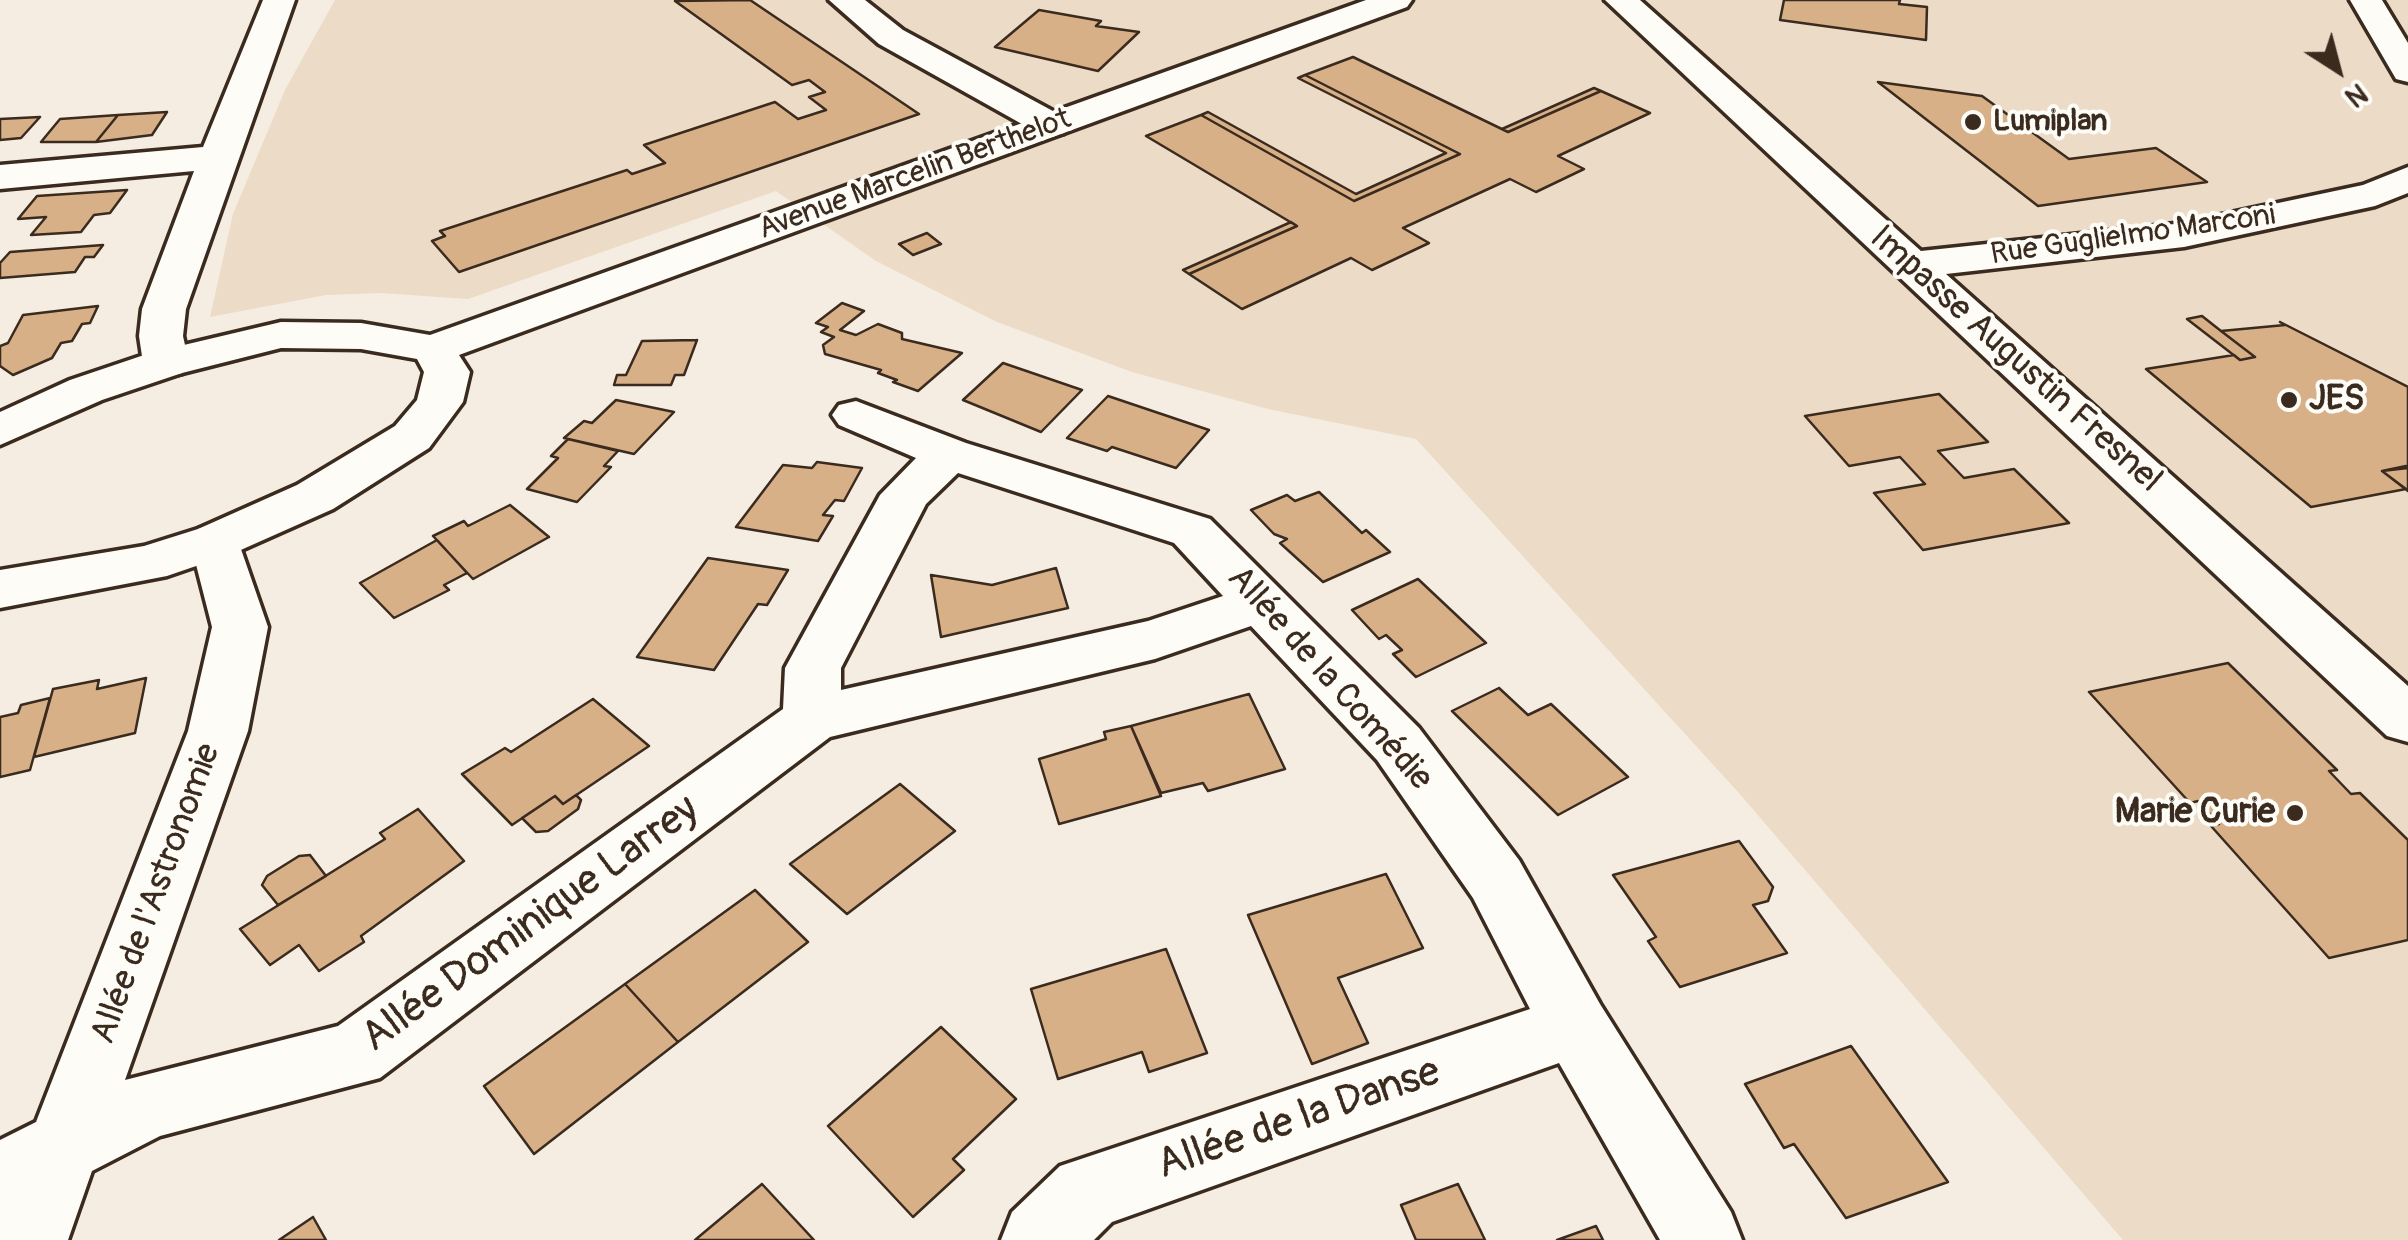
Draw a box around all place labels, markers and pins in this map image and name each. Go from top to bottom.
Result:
place label: Lumiplan [1993,104,2107,140]
marker: Lumiplan [1962,111,1984,133]
place label: JES [2309,379,2364,421]
marker: JES [2278,389,2300,411]
place label: Marie Curie [2115,792,2275,834]
marker: Marie Curie [2284,802,2306,824]

